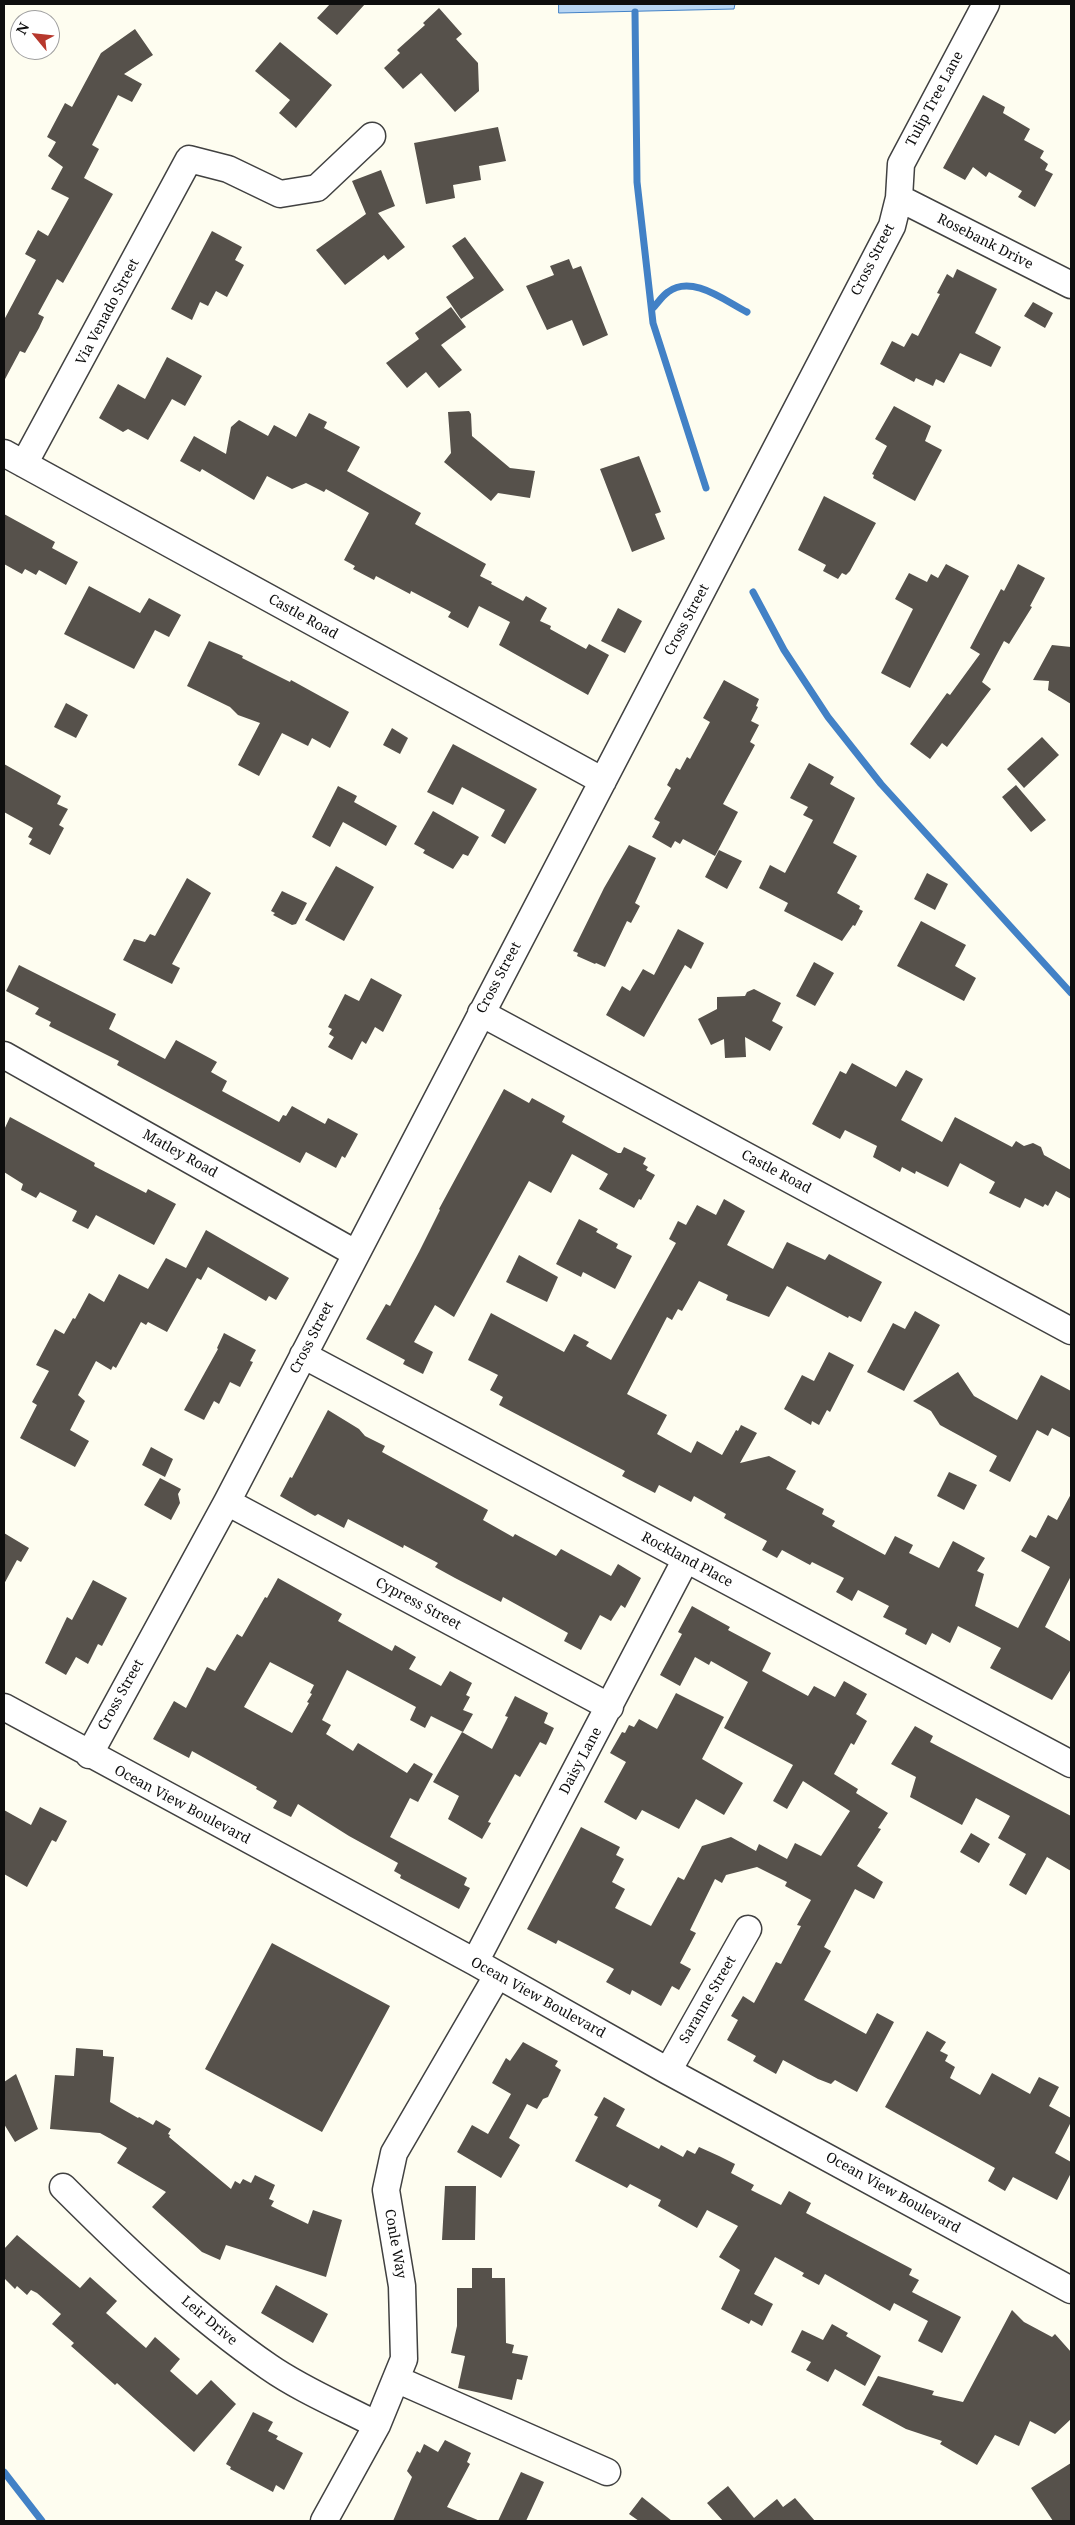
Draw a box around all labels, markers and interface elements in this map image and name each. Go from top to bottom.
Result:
north arrow [10,10,60,60]
text: N [11,19,33,38]
street label: Tulip Tree Lane [903,49,967,149]
street label: Rosebank Drive [934,211,1036,273]
street label: Cross Street [848,221,898,299]
street label: Via Venado Street [73,256,143,368]
street label: Cross Street [661,581,713,659]
street label: Castle Road [265,591,341,643]
street label: Cross Street [473,939,525,1017]
street label: Matley Road [140,1127,220,1181]
street label: Castle Road [738,1147,814,1197]
street label: Cross Street [287,1299,337,1377]
street label: Rockland Place [639,1529,735,1591]
street label: Cypress Street [372,1574,464,1634]
street label: Cross Street [95,1657,147,1733]
street label: Daisy Lane [556,1725,606,1797]
street label: Ocean View Boulevard [111,1762,253,1848]
street label: Saranne Street [676,1953,740,2047]
street label: Ocean View Boulevard [468,1954,608,2042]
street label: Ocean View Boulevard [823,2149,963,2237]
street label: Conle Way [381,2208,409,2280]
street label: Leir Drive [178,2293,240,2349]

